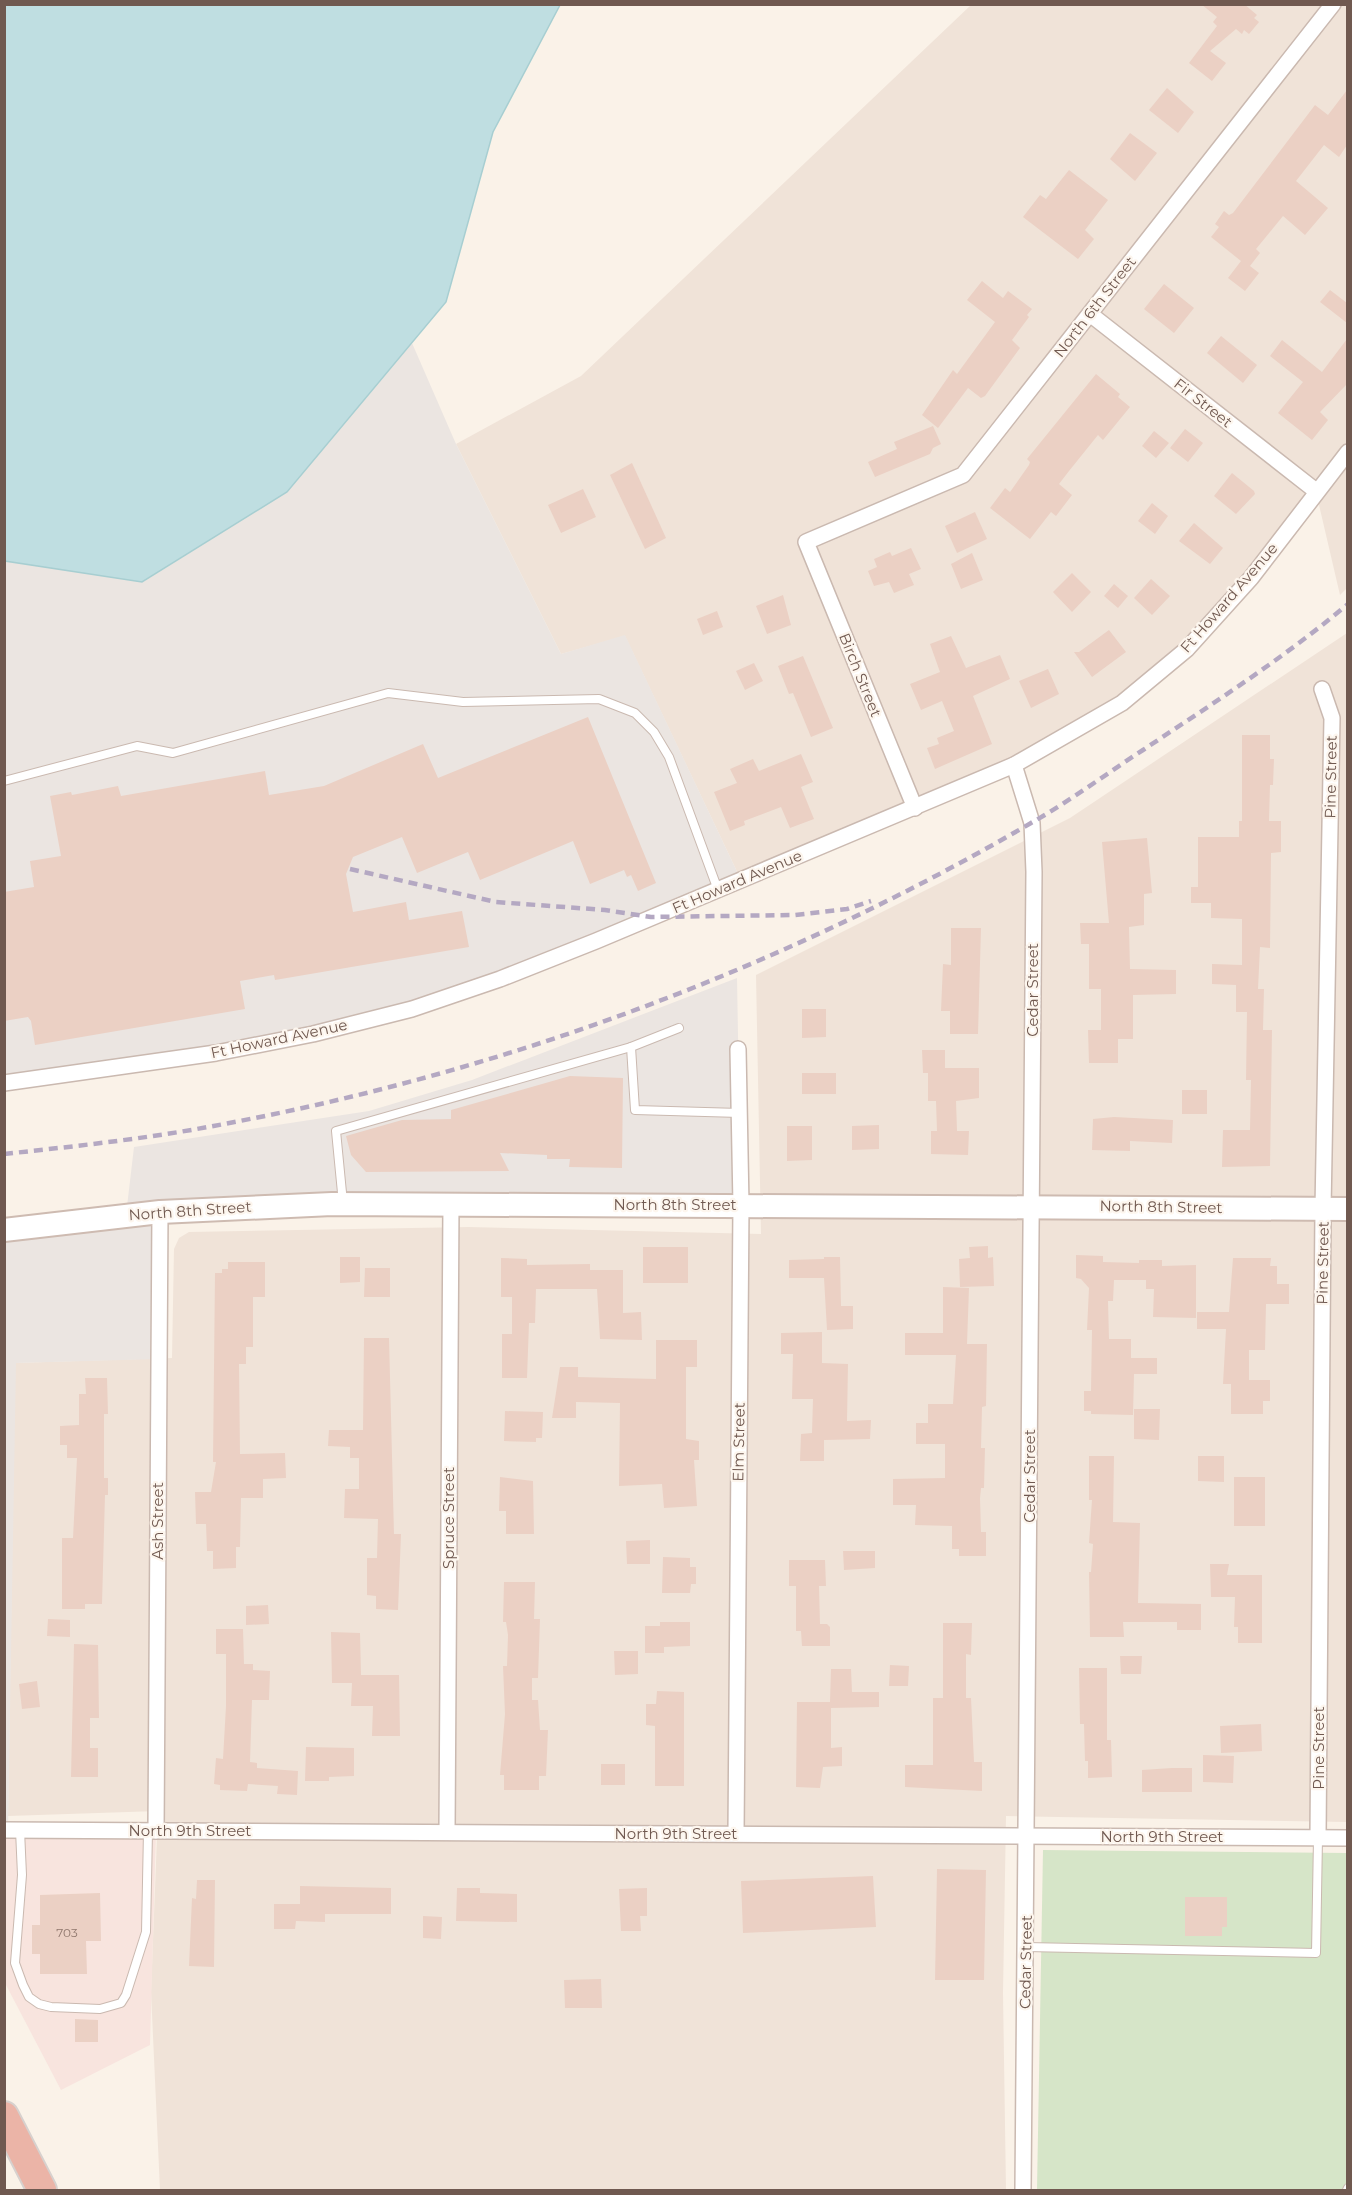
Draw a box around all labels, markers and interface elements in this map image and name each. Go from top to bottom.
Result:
street label: North 6th Street [1049,253,1140,361]
street label: Fir Street [1170,374,1236,431]
street label: Ft Howard Avenue [1176,539,1281,656]
street label: Birch Street [835,630,886,720]
street label: Pine Street [1320,735,1341,819]
street label: Ft Howard Avenue [669,846,805,917]
street label: Cedar Street [1023,943,1042,1037]
street label: Ft Howard Avenue [209,1015,349,1062]
street label: North 8th Street [613,1195,737,1214]
street label: North 8th Street [1099,1196,1223,1217]
street label: North 8th Street [128,1197,252,1224]
street label: Pine Street [1312,1221,1333,1305]
street label: Elm Street [728,1402,749,1482]
street label: Cedar Street [1020,1429,1039,1523]
street label: Spruce Street [439,1467,458,1569]
street label: Ash Street [148,1482,167,1560]
street label: Pine Street [1309,1706,1328,1790]
street label: North 9th Street [129,1821,251,1840]
street label: North 9th Street [615,1824,737,1843]
street label: North 9th Street [1101,1827,1223,1846]
street label: Cedar Street [1015,1915,1036,2009]
house number: 703 [56,1925,78,1940]

